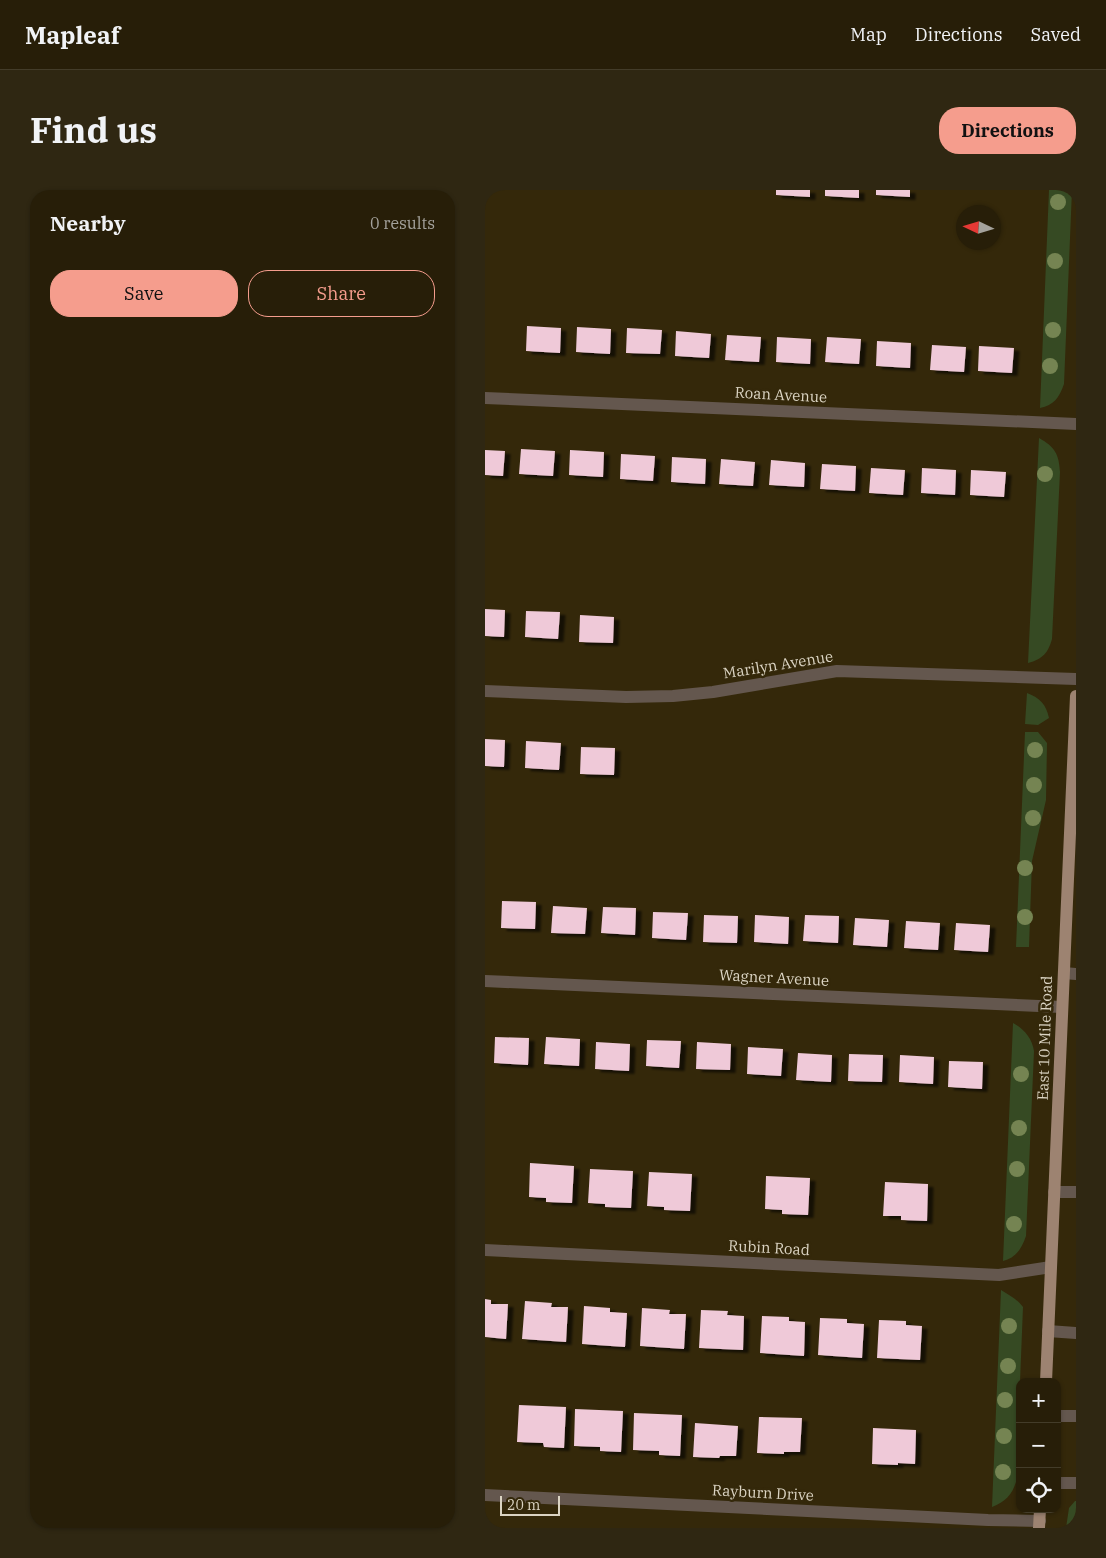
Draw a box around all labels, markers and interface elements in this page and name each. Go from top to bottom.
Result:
text: Mapleaf [25,19,120,51]
text: Map [850,23,887,46]
text: Directions [915,23,1003,46]
text: Saved [1031,23,1081,46]
text: Find us [30,107,157,153]
button: Directions [939,107,1076,154]
north arrow [956,205,1001,250]
text: Nearby [50,209,126,237]
text: 0 results [370,213,435,233]
button: Save [50,270,238,317]
button: Share [248,270,435,317]
street label: Roan Avenue [734,383,828,406]
street label: Marilyn Avenue [722,646,834,683]
street label: Wagner Avenue [718,965,830,990]
street label: East 10 Mile Road [1033,975,1056,1101]
street label: Rubin Road [728,1236,810,1259]
map controls [1016,1378,1061,1513]
button: + [1016,1378,1061,1423]
button: − [1016,1423,1061,1468]
button: locate [1016,1468,1061,1513]
street label: Rayburn Drive [712,1480,814,1505]
scale bar [500,1493,560,1516]
text: 20 m [507,1496,540,1514]

